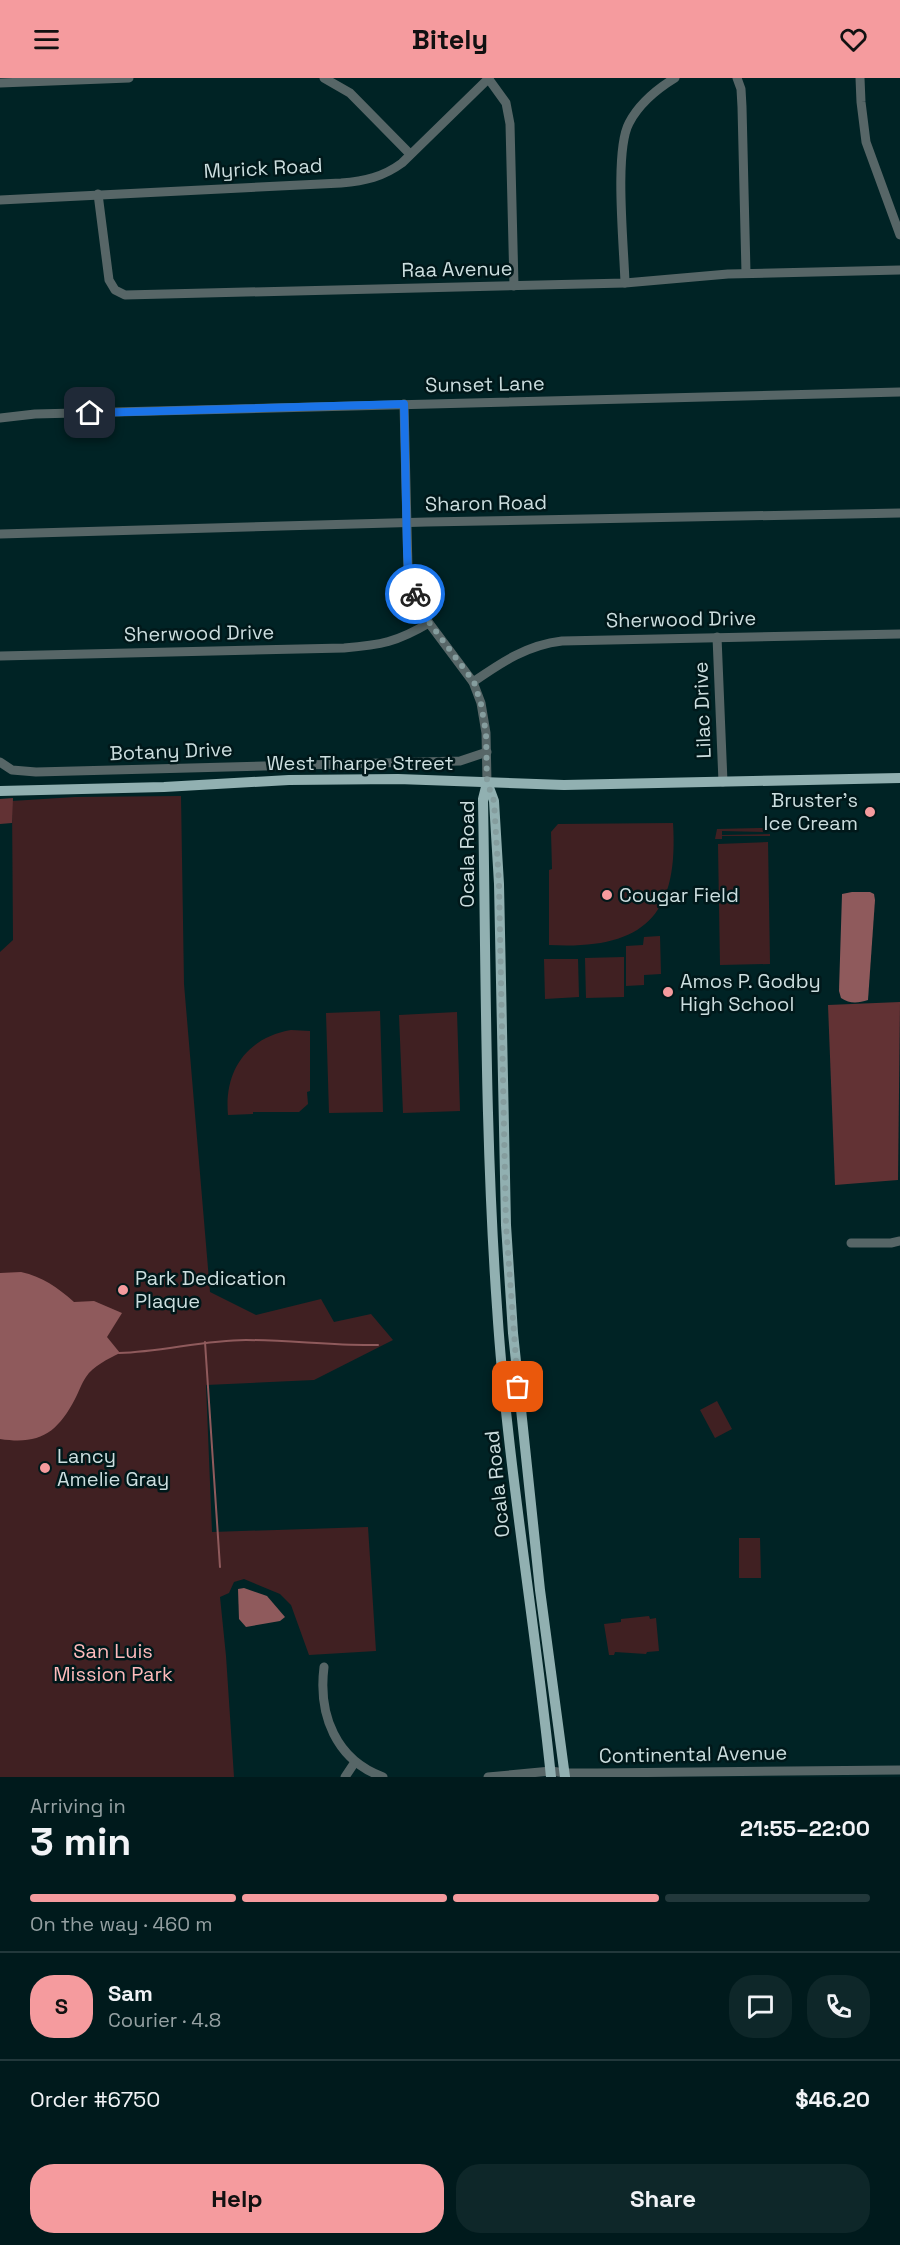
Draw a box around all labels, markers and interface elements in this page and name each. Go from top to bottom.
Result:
text: Bitely [412,22,488,57]
icon: menu [30,23,63,56]
icon: heart [837,23,870,56]
street label: Myrick Road [203,152,323,184]
street label: Raa Avenue [401,255,513,283]
street label: Sunset Lane [425,370,545,398]
pin [64,387,115,438]
icon: home [73,396,106,429]
street label: Sharon Road [425,489,547,517]
courier [385,564,445,624]
icon: bike [399,578,432,611]
street label: Sherwood Drive [606,605,756,633]
street label: Sherwood Drive [124,619,274,647]
street label: Lilac Drive [687,661,717,759]
street label: Botany Drive [109,736,233,766]
street label: West Tharpe Street [266,750,454,776]
place label: Bruster's Ice Cream [764,787,858,836]
street label: Ocala Road [454,800,480,908]
marker: Bruster's Ice Cream [863,805,877,819]
place label: Cougar Field [619,882,739,908]
marker: Cougar Field [600,888,614,902]
place label: Amos P. Godby High School [680,968,821,1017]
marker: Amos P. Godby High School [661,985,675,999]
place label: Park Dedication Plaque [135,1265,286,1314]
marker: Park Dedication Plaque [116,1283,130,1297]
pin [492,1361,543,1412]
icon: bag [501,1370,534,1403]
street label: Ocala Road [478,1429,516,1539]
place label: Lancy Amelie Gray [57,1443,169,1492]
marker: Lancy Amelie Gray [38,1461,52,1475]
park label: San Luis Mission Park [53,1638,173,1687]
street label: Continental Avenue [599,1739,787,1769]
text: Arriving in [30,1793,126,1819]
text: 21:55–22:00 [740,1814,870,1842]
text: 3 min [30,1817,131,1866]
text: On the way · 460 m [30,1911,212,1937]
button: chat [729,1975,792,2038]
button: phone [807,1975,870,2038]
text: Sam [108,1979,153,2007]
text: S [55,1992,68,2020]
text: Courier · 4.8 [108,2007,221,2033]
text: Order #6750 [30,2085,160,2113]
text: $46.20 [795,2085,870,2113]
button: Help [30,2164,444,2233]
button: Share [456,2164,870,2233]

